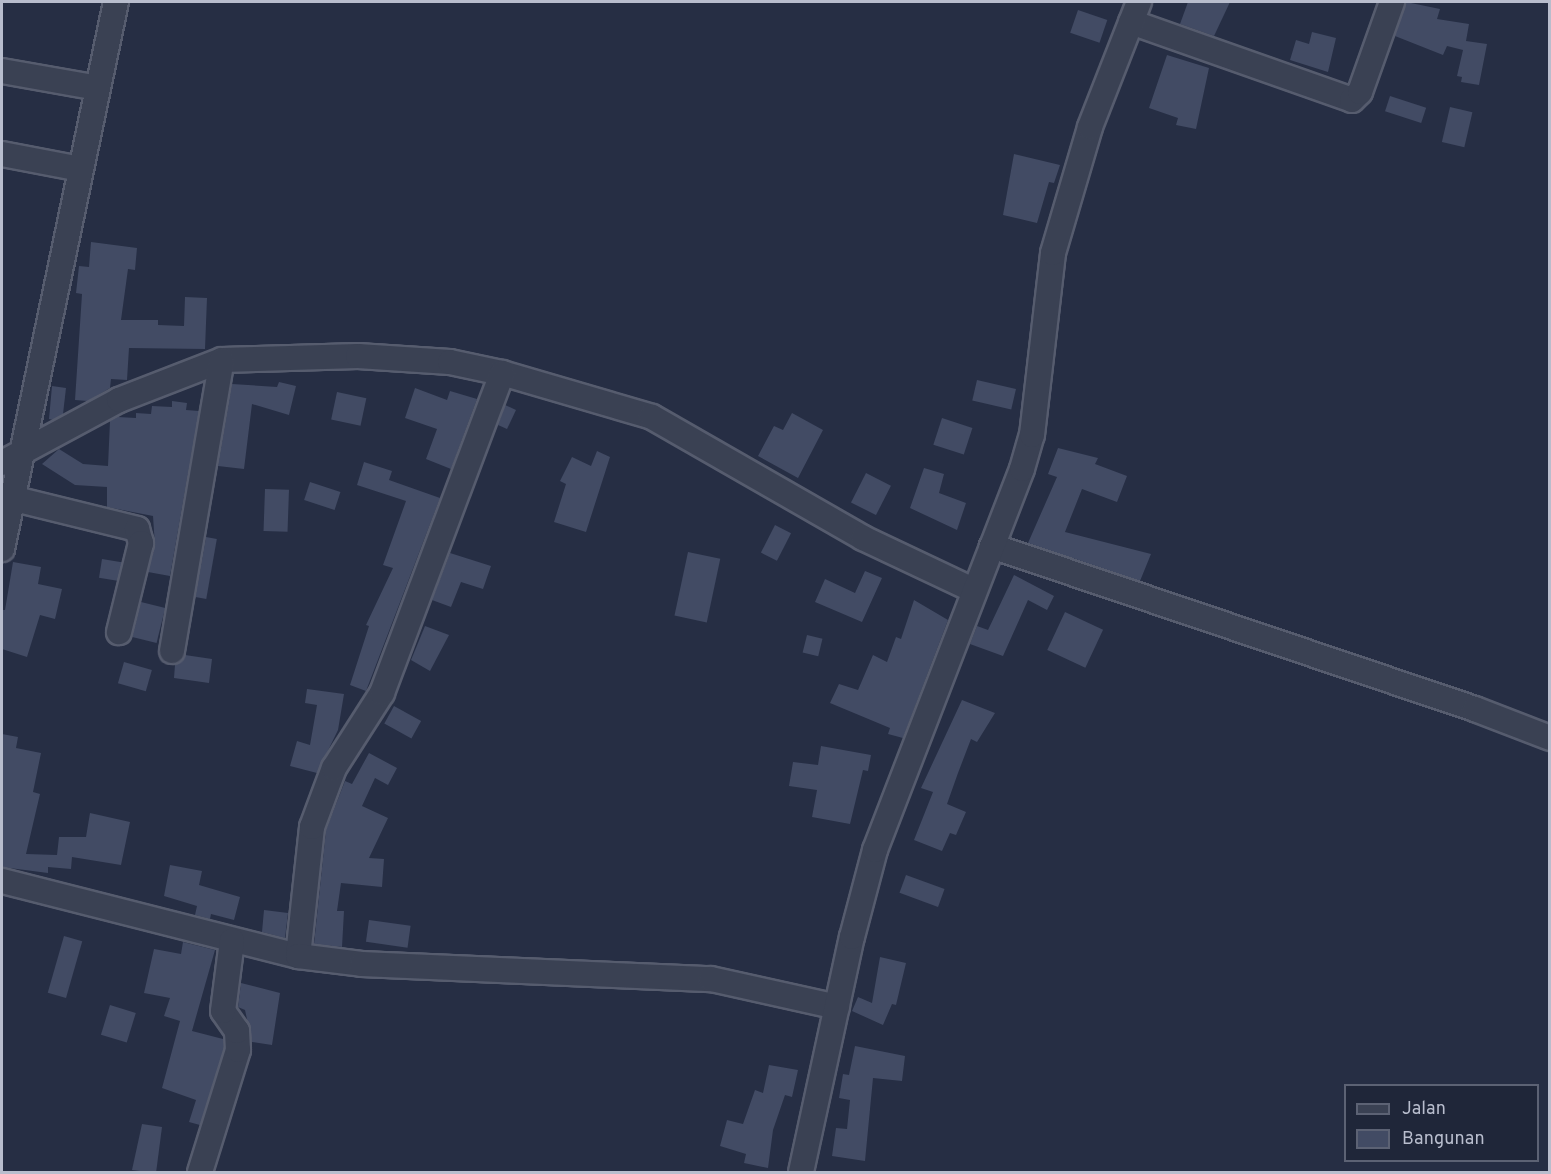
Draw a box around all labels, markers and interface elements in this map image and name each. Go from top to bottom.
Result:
legend [1344,1084,1539,1162]
text: Jalan [1402,1098,1446,1121]
text: Bangunan [1402,1128,1485,1151]

